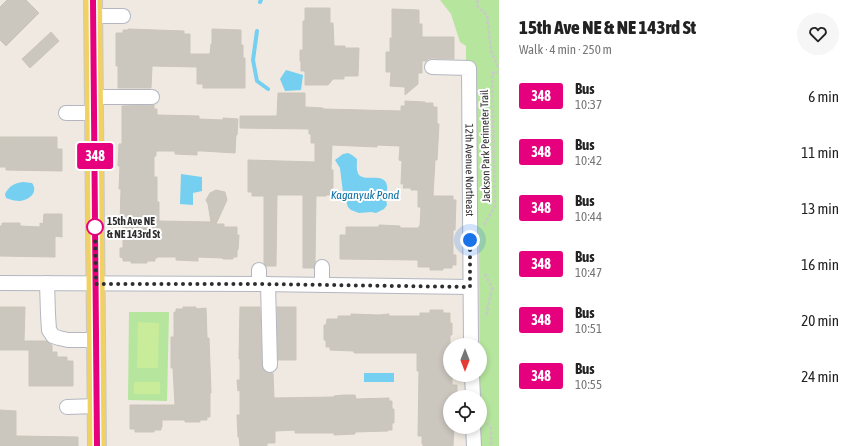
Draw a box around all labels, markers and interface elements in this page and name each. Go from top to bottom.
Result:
button: heart [797,13,839,55]
text: 15th Ave NE & NE 143rd St [519,16,696,38]
text: Walk · 4 min · 250 m [519,42,612,57]
text: Bus [575,80,595,97]
text: 348 [531,88,551,104]
text: 6 min [808,88,839,105]
street label: Jackson Park Perimeter Trail [478,89,492,203]
text: 10:37 [575,97,602,112]
street label: 12th Avenue Northeast [463,123,476,216]
text: Bus [575,136,595,153]
line badge: 348 [72,143,118,169]
text: 348 [531,144,551,160]
text: 11 min [801,144,839,161]
text: 348 [85,148,105,164]
text: 10:42 [575,153,602,168]
water label: Kaganyuk Pond [331,188,400,202]
text: Bus [575,192,595,209]
text: 348 [531,200,551,216]
text: 13 min [801,200,839,217]
text: 10:44 [575,209,602,224]
place label: 15th Ave NE & NE 143rd St [107,215,161,240]
marker: 15th Ave NE & NE 143rd St [86,218,104,236]
your location [460,230,480,250]
text: Bus [575,248,595,265]
text: 348 [531,256,551,272]
text: 16 min [801,256,839,273]
text: 10:47 [575,265,602,280]
text: Bus [575,304,595,321]
text: 348 [531,312,551,328]
text: 20 min [801,312,839,329]
text: 10:51 [575,321,602,336]
north arrow [443,338,487,382]
map controls [443,338,487,434]
text: Bus [575,360,595,377]
text: 348 [531,368,551,384]
text: 24 min [801,368,839,385]
text: 10:55 [575,377,602,392]
button: locate [443,390,487,434]

